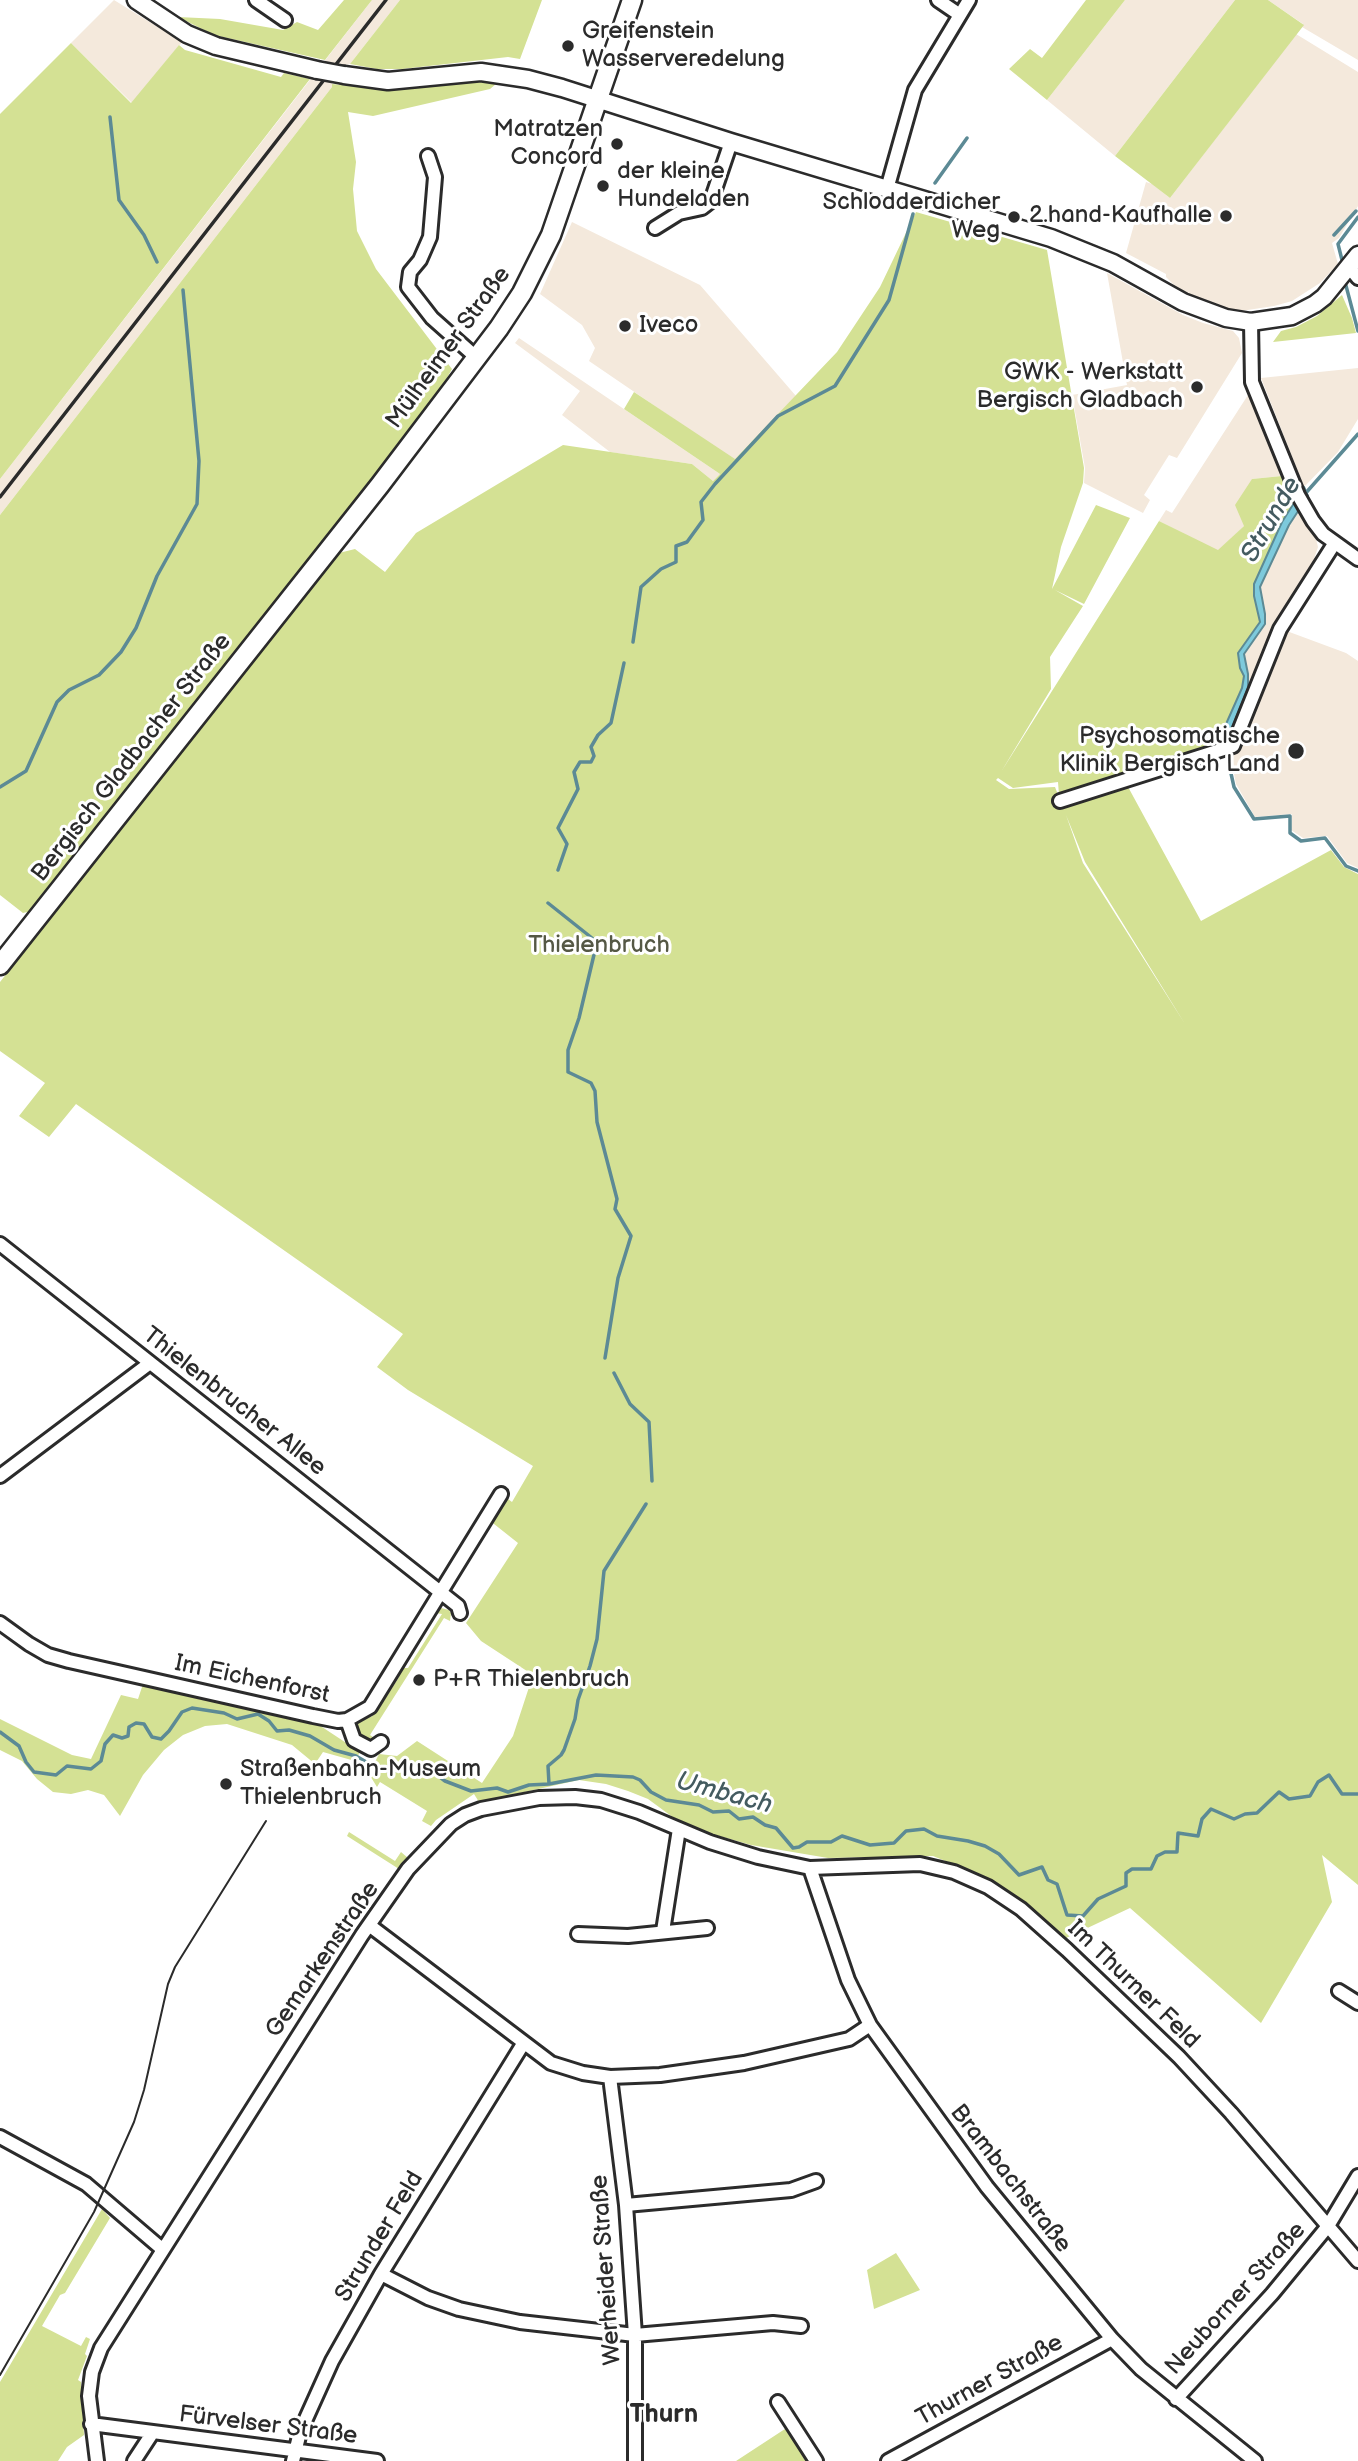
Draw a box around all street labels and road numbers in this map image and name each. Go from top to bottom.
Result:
street label: Mülheimer Straße [381,261,517,435]
street label: Bergisch Gladbacher Straße [26,628,238,888]
street label: Thielenbrucher Allee [137,1321,331,1483]
street label: Im Eichenforst [172,1650,332,1710]
street label: Gemarkenstraße [260,1876,386,2044]
street label: Im Thurner Feld [1061,1915,1205,2055]
street label: Brambachstraße [943,2099,1077,2259]
street label: Strunder Feld [330,2166,430,2308]
street label: Werheider Straße [586,2174,628,2366]
street label: Neuborner Straße [1160,2217,1312,2381]
street label: Thurner Straße [912,2329,1068,2433]
street label: Fürvelser Straße [177,2401,359,2451]

